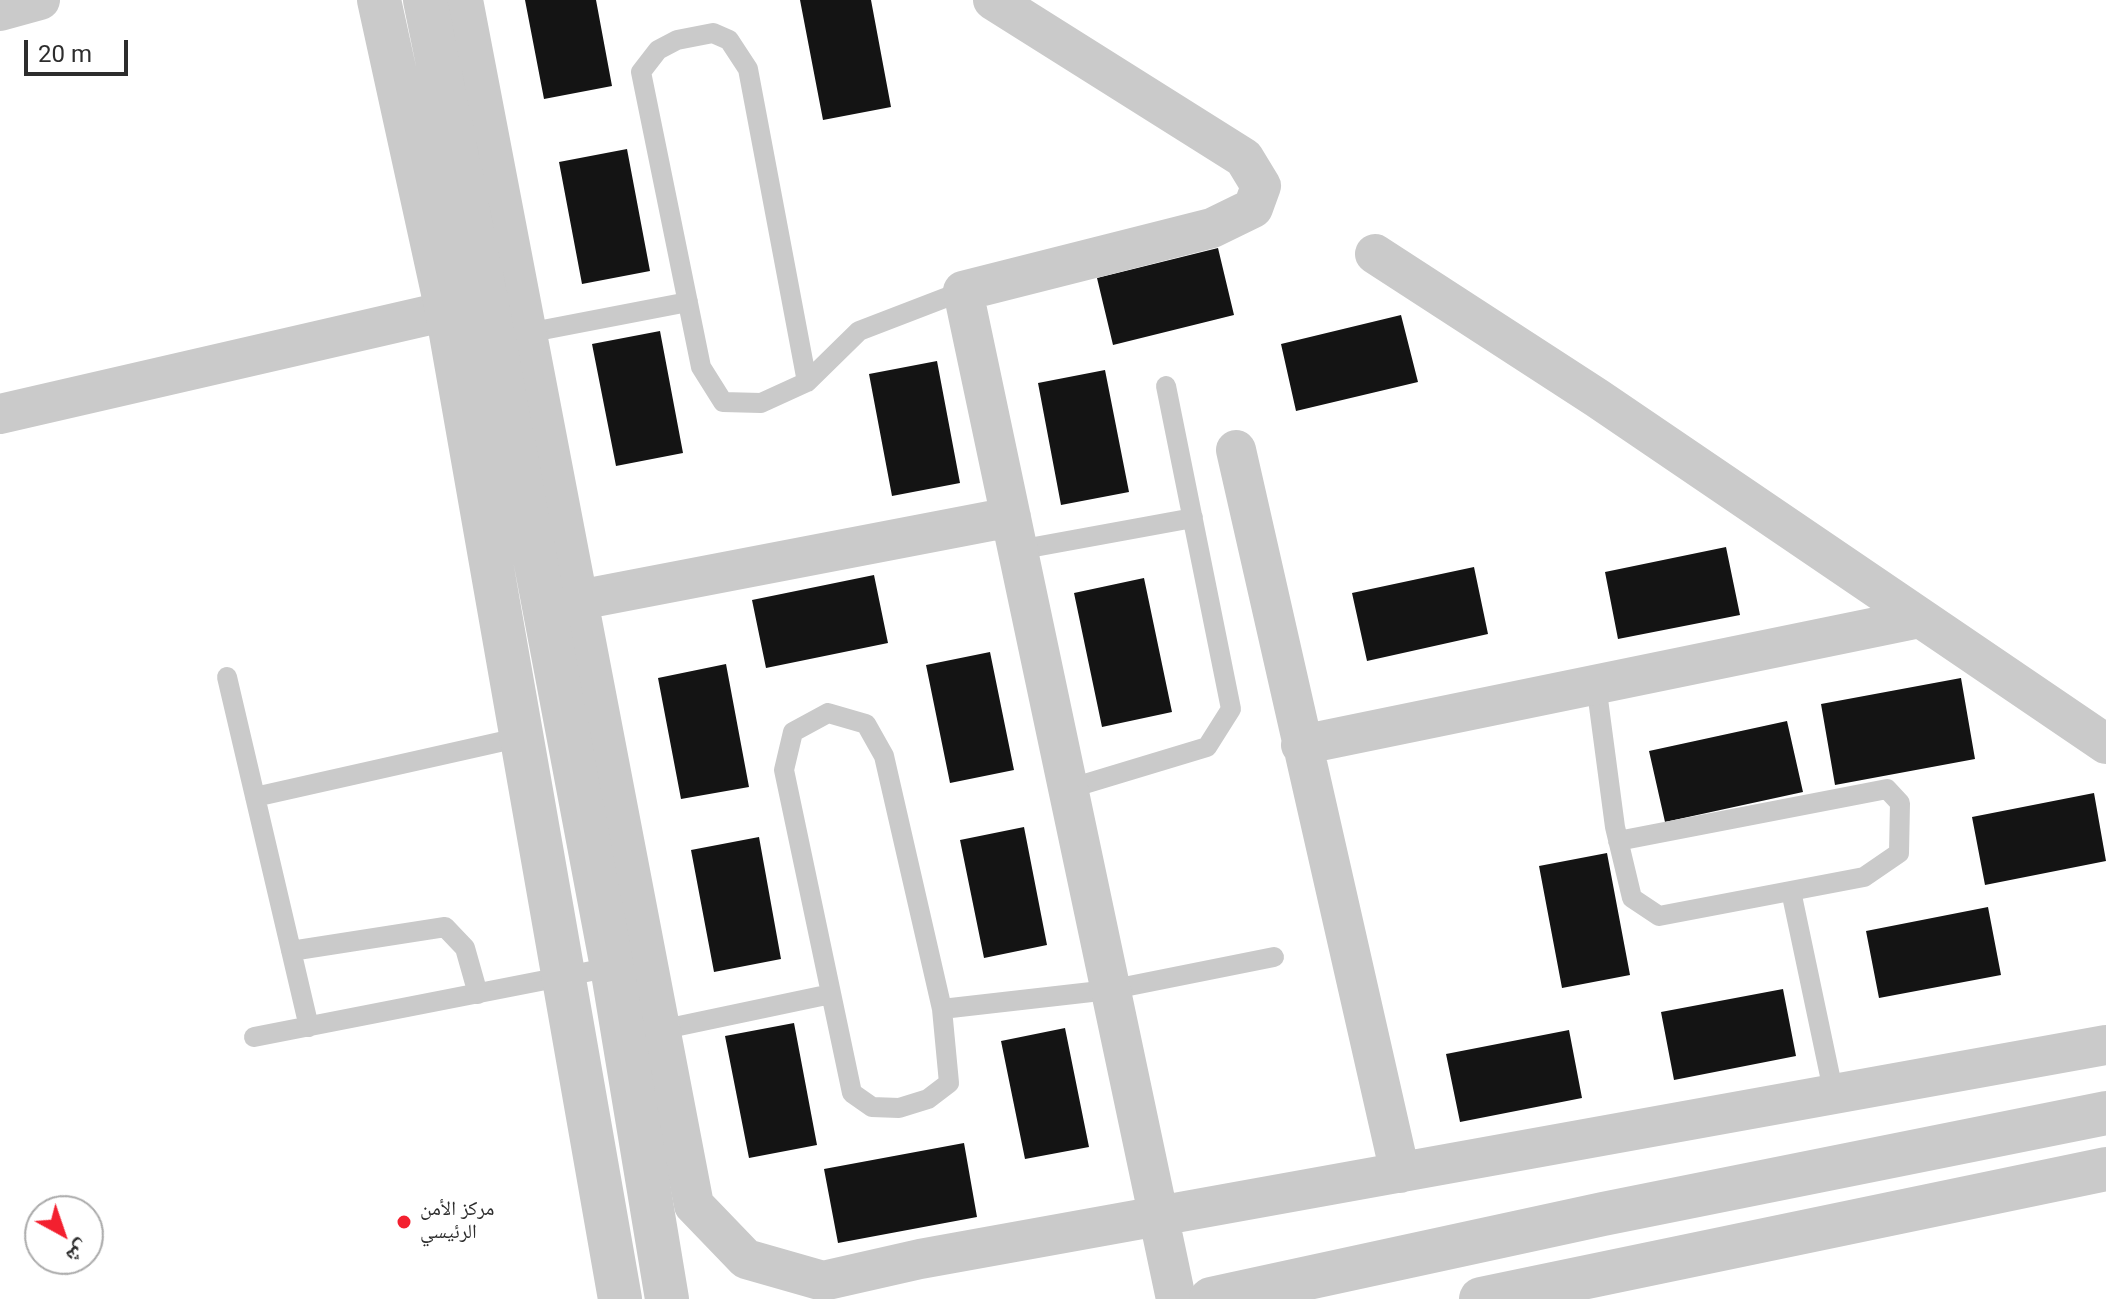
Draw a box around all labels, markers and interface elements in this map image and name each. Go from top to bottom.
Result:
scale bar [28,24,132,74]
text: 20 m [38,40,92,68]
north arrow [24,1195,104,1275]
place label: مركز الأمن الرئيسي [420,1198,494,1245]
marker: مركز الأمن الرئيسي [395,1213,413,1231]
text: ش [61,1235,95,1269]

